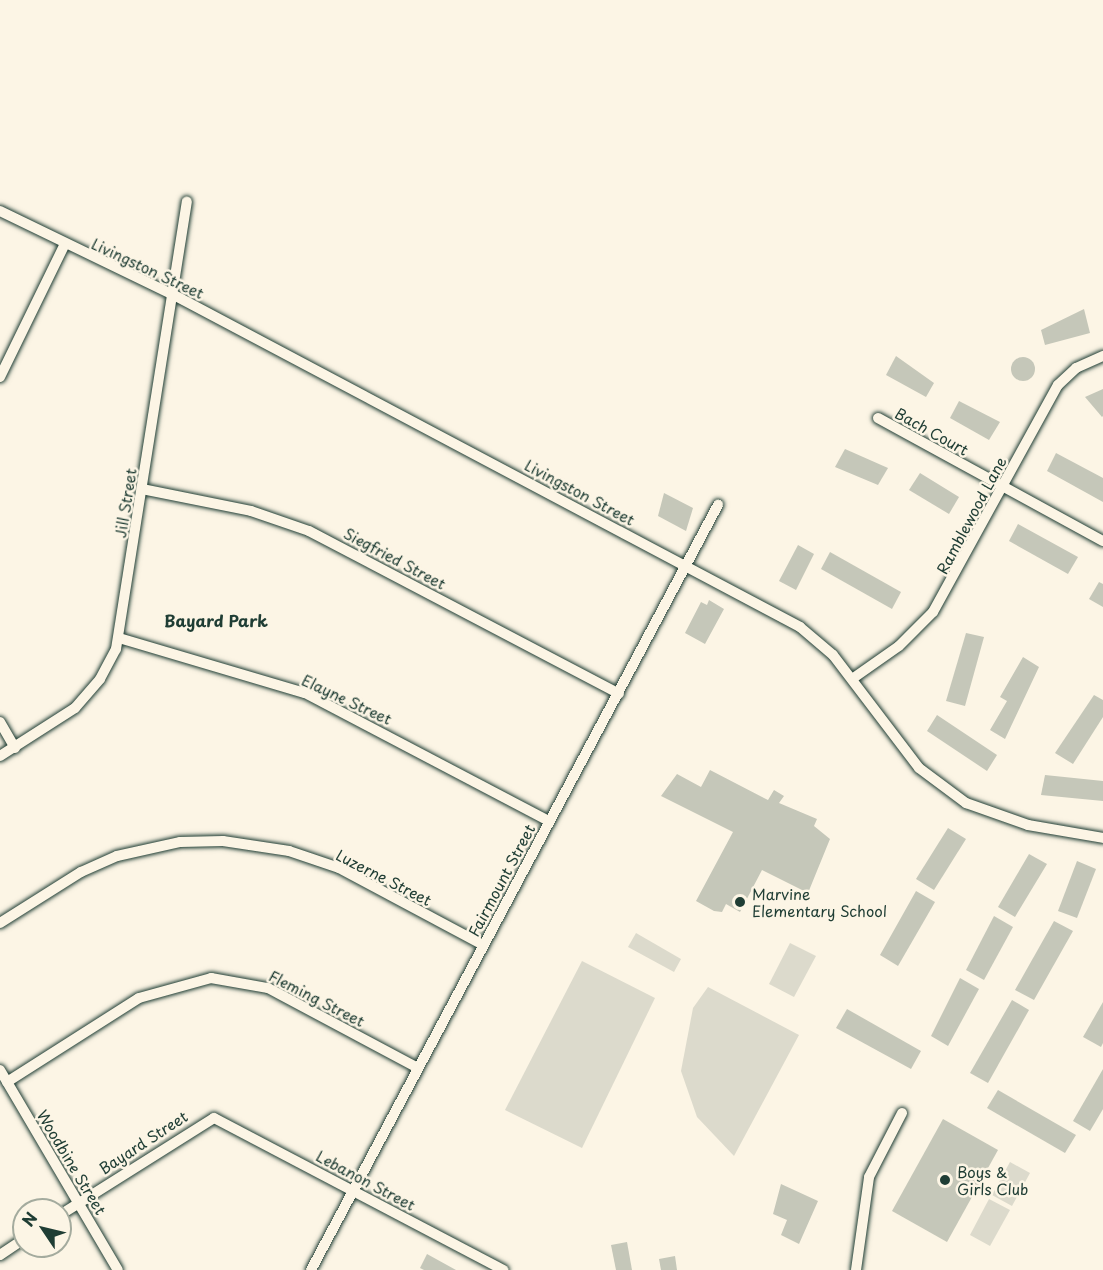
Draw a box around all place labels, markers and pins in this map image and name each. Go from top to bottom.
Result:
place label: Marvine Elementary School [752,884,887,919]
marker: Marvine Elementary School [733,895,747,909]
place label: Boys & Girls Club [957,1162,1028,1197]
marker: Boys & Girls Club [938,1173,952,1187]

